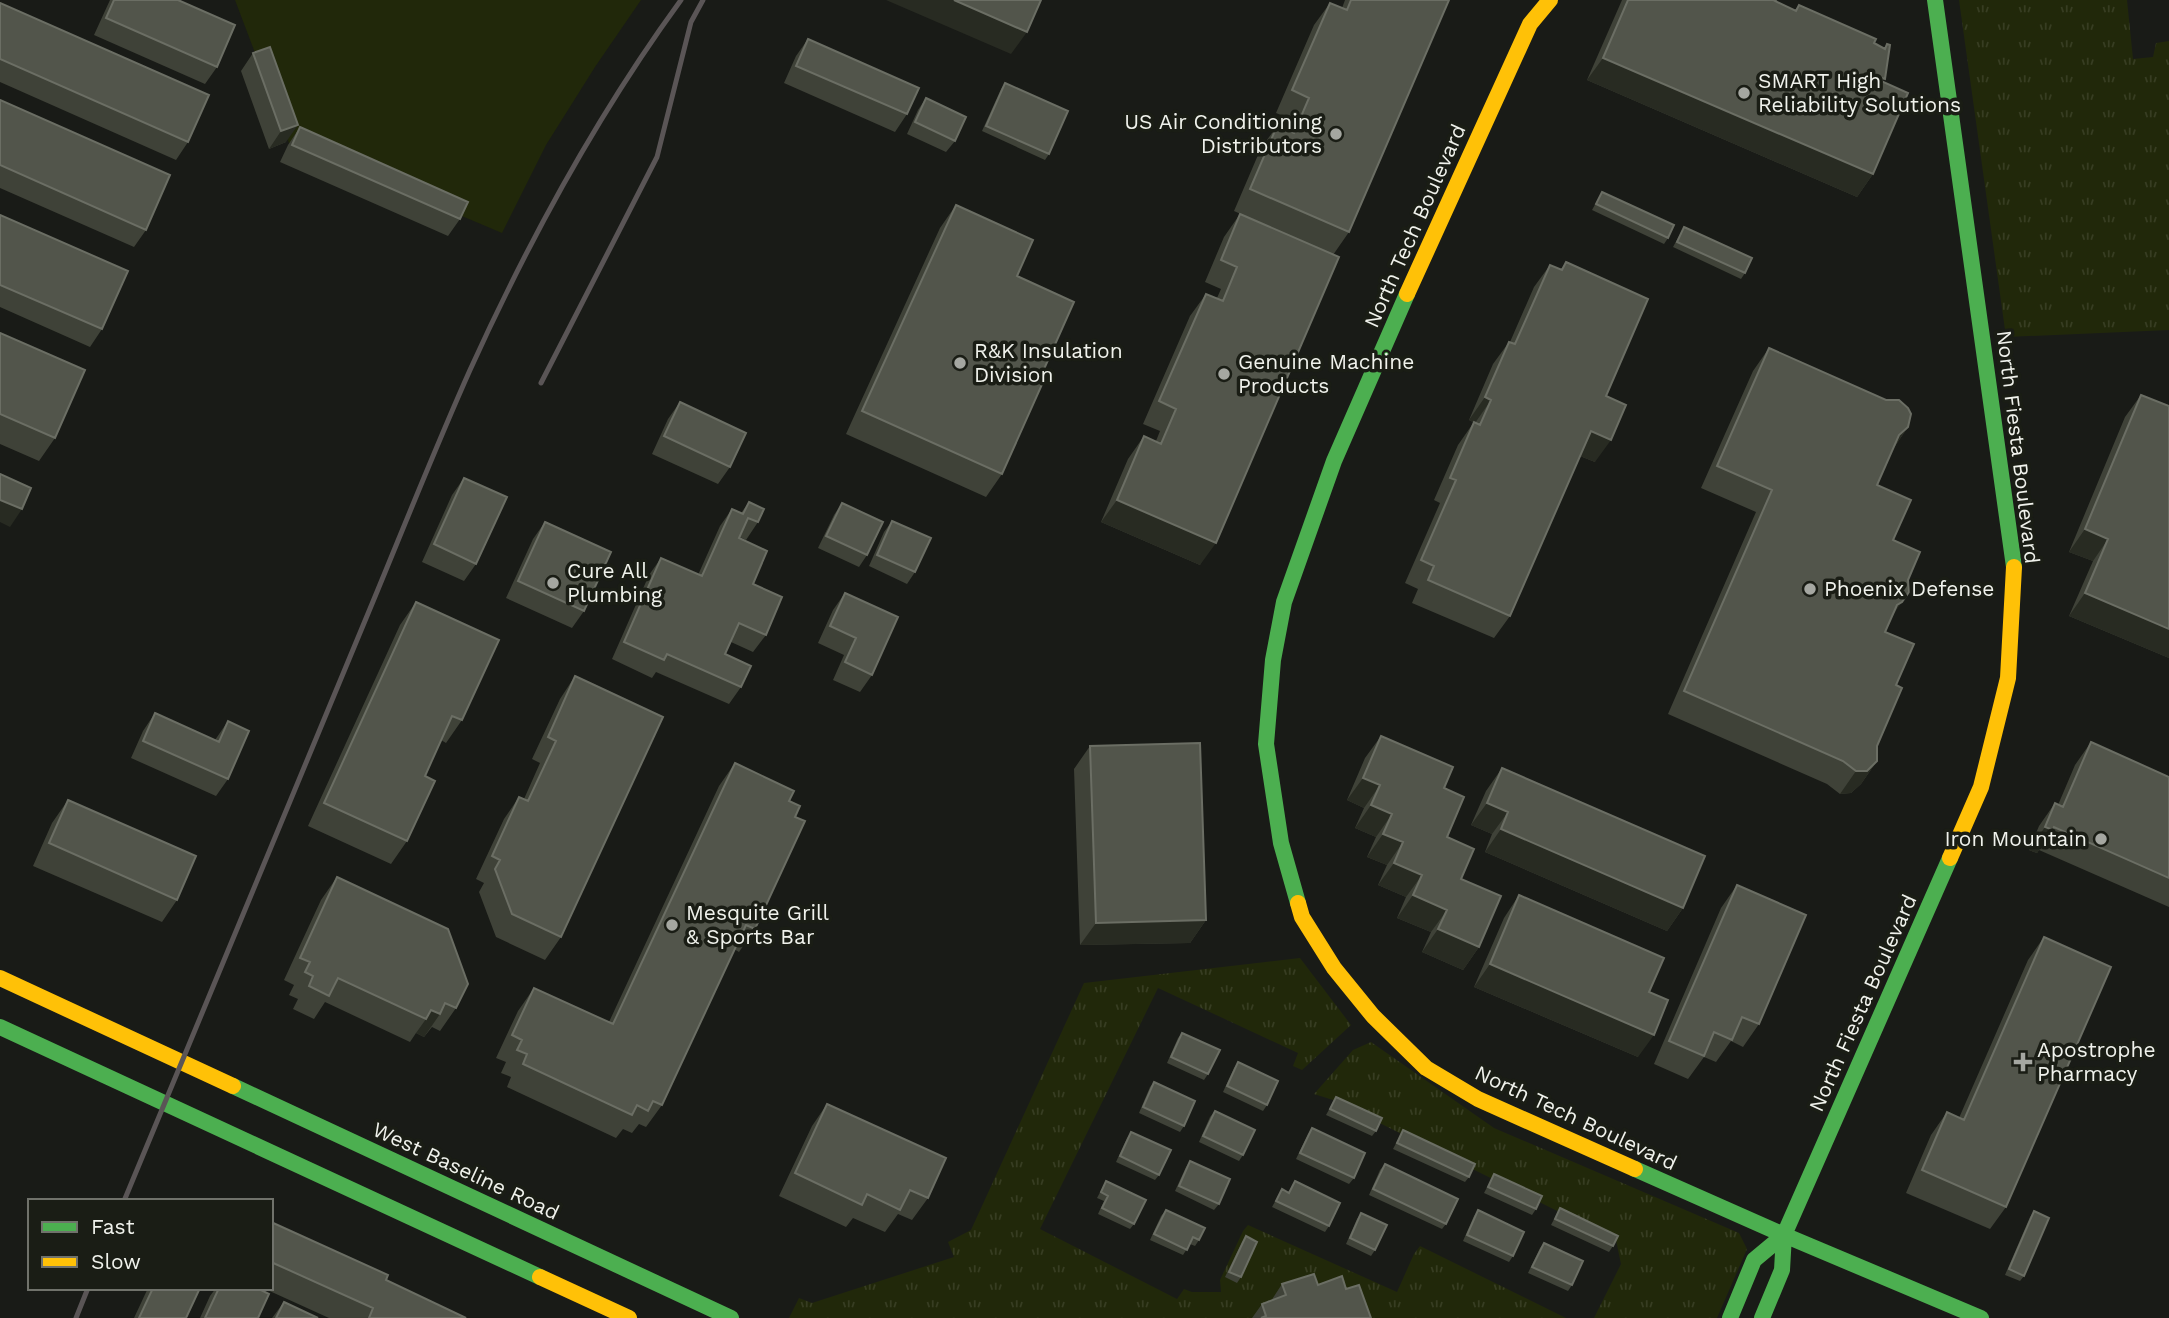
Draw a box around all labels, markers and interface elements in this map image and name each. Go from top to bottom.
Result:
place label: SMART High Reliability Solutions [1758,68,1961,117]
marker: SMART High Reliability Solutions [1736,85,1752,101]
place label: US Air Conditioning Distributors [1124,109,1323,158]
street label: North Tech Boulevard [1358,120,1471,331]
marker: US Air Conditioning Distributors [1328,126,1344,142]
street label: North Fiesta Boulevard [1992,329,2045,565]
place label: R&K Insulation Division [974,338,1123,387]
place label: Genuine Machine Products [1238,349,1414,398]
marker: R&K Insulation Division [952,355,968,371]
marker: Genuine Machine Products [1216,366,1232,382]
place label: Cure All Plumbing [567,558,663,607]
marker: Cure All Plumbing [545,575,561,591]
place label: Phoenix Defense [1824,576,1994,601]
marker: Phoenix Defense [1802,581,1818,597]
place label: Iron Mountain [1944,826,2087,851]
marker: Iron Mountain [2093,831,2109,847]
street label: North Fiesta Boulevard [1803,890,1922,1115]
place label: Mesquite Grill & Sports Bar [686,900,830,949]
marker: Mesquite Grill & Sports Bar [664,917,680,933]
place label: Apostrophe Pharmacy [2037,1037,2156,1086]
marker: Apostrophe Pharmacy [2015,1054,2031,1070]
street label: North Tech Boulevard [1471,1060,1681,1175]
street label: West Baseline Road [369,1116,563,1225]
legend [28,1199,273,1290]
text: Fast [91,1214,135,1239]
text: Slow [91,1249,141,1274]

